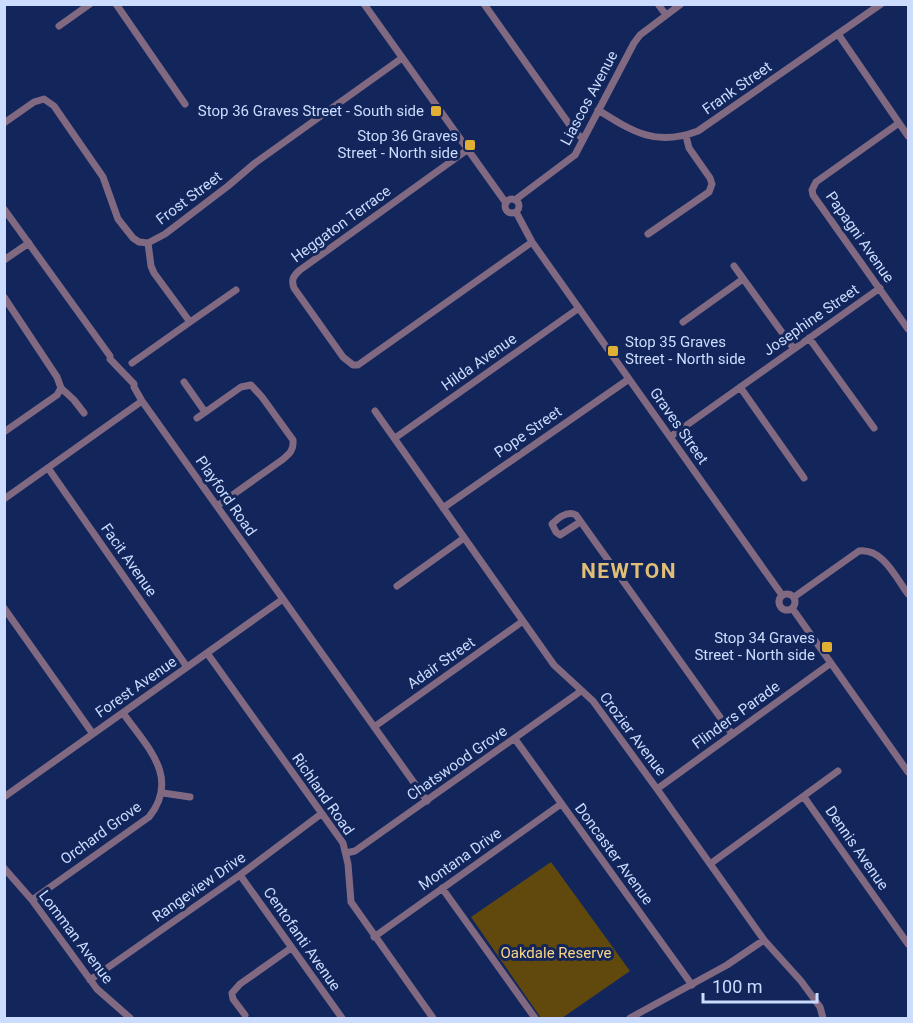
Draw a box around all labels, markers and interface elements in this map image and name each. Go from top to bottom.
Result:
street label: Liascos Avenue [557,48,622,148]
street label: Frank Street [699,58,775,118]
place label: Stop 36 Graves Street - South side [198,102,424,120]
marker: Stop 36 Graves Street - South side [429,104,443,118]
place label: Stop 36 Graves Street - North side [337,127,458,162]
marker: Stop 36 Graves Street - North side [463,138,477,152]
street label: Frost Street [153,167,225,229]
street label: Heggaton Terrace [288,182,394,266]
street label: Papagni Avenue [822,188,898,286]
street label: Josephine Street [760,280,862,360]
street label: Hilda Avenue [438,330,520,394]
place label: Stop 35 Graves Street - North side [625,333,746,368]
marker: Stop 35 Graves Street - North side [606,344,620,358]
street label: Graves Street [646,384,712,468]
street label: Pope Street [491,402,565,462]
street label: Playford Road [192,452,260,540]
street label: Facit Avenue [97,520,161,600]
district label: NEWTON [581,559,677,583]
place label: Stop 34 Graves Street - North side [694,629,815,664]
street label: Adair Street [404,633,478,693]
marker: Stop 34 Graves Street - North side [820,640,834,654]
street label: Forest Avenue [92,652,180,722]
street label: Flinders Parade [689,677,783,753]
street label: Crozier Avenue [596,689,670,779]
street label: Chatswood Grove [403,722,511,804]
street label: Richland Road [288,750,358,838]
street label: Orchard Grove [57,798,145,868]
street label: Doncaster Avenue [571,800,657,908]
street label: Dennis Avenue [821,802,893,894]
street label: Montana Drive [415,824,505,894]
street label: Rangeview Drive [149,848,249,926]
street label: Centofanti Avenue [260,884,344,994]
street label: Lomman Avenue [35,887,117,987]
park label: Oakdale Reserve [500,944,612,962]
scale bar [703,966,817,1004]
text: 100 m [712,976,763,997]

